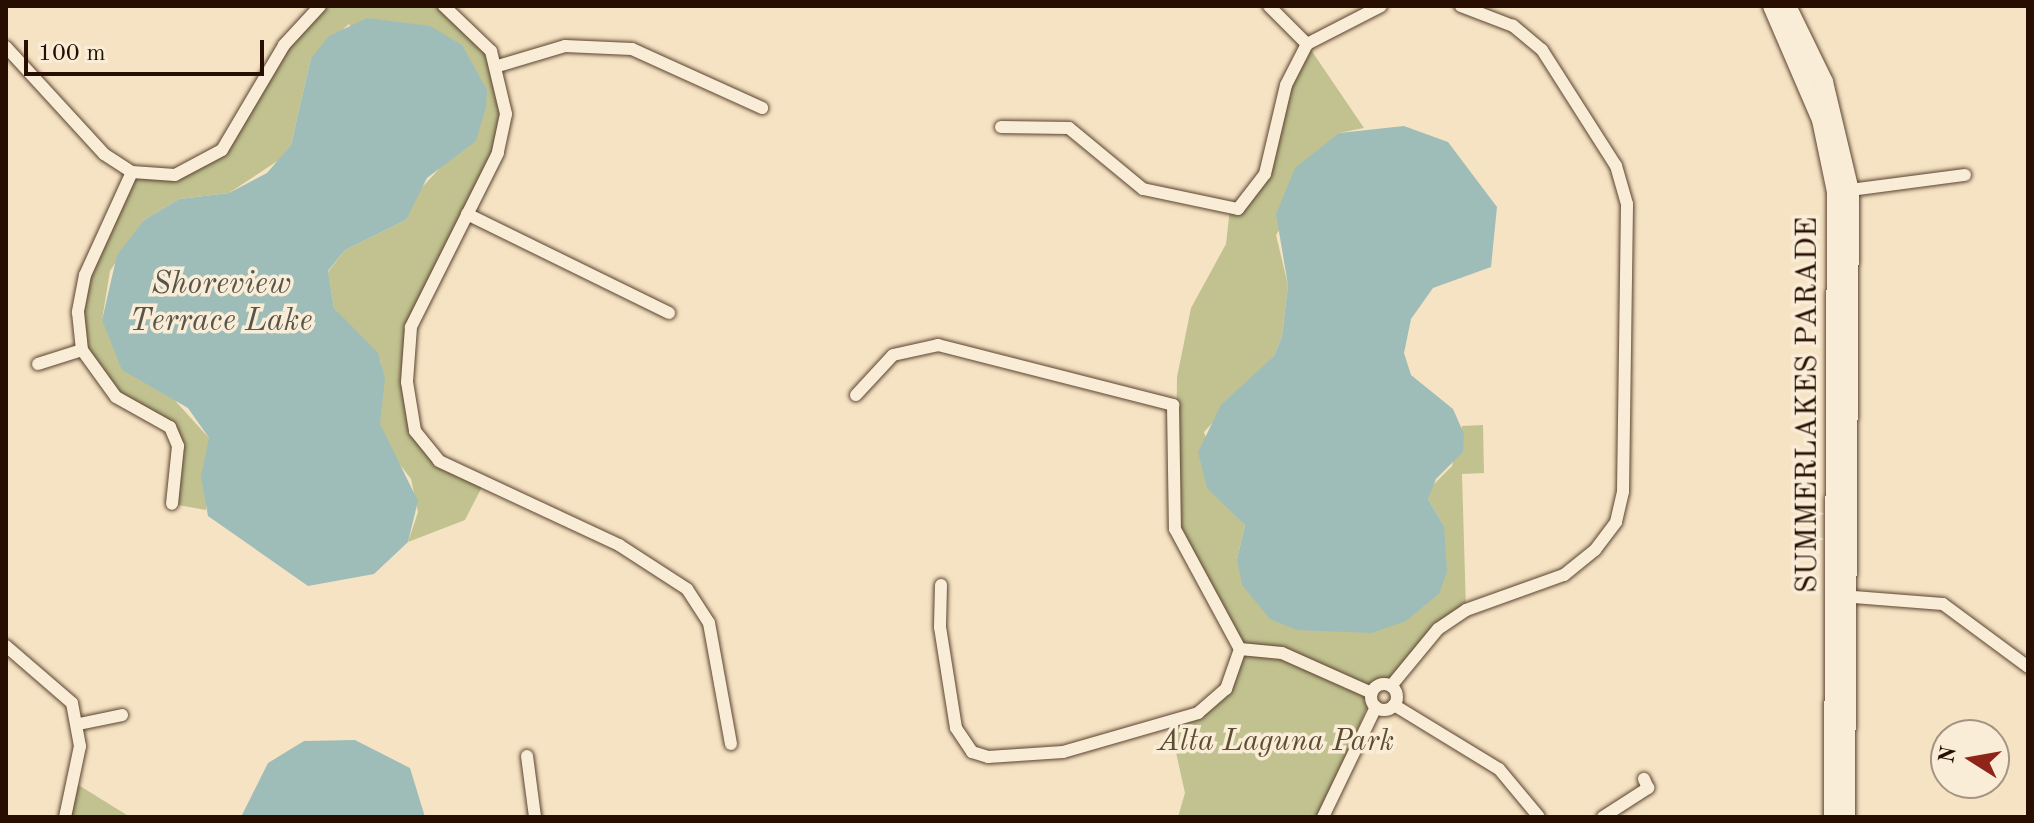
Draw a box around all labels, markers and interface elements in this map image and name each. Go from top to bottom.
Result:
scale bar [28,24,268,74]
text: 100 m [38,42,106,66]
street label: SUMMERLAKES PARADE [1790,217,1826,593]
water label: Shoreview Terrace Lake [129,267,313,342]
north arrow [1930,719,2010,799]
park label: Alta Laguna Park [1158,724,1394,760]
text: N [1936,744,1961,765]

